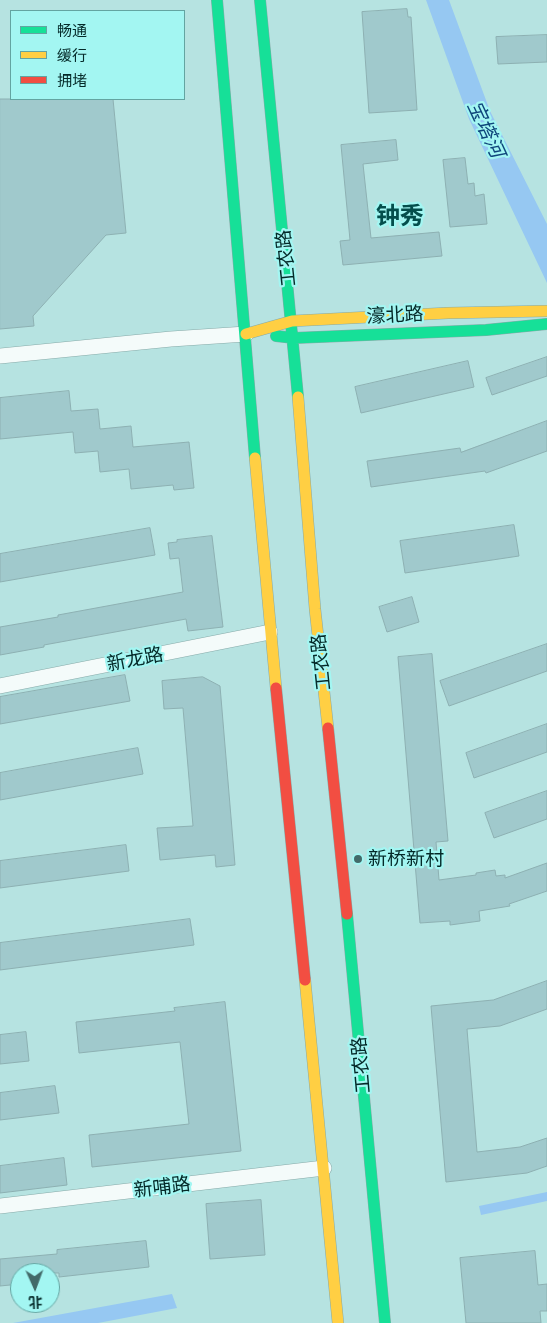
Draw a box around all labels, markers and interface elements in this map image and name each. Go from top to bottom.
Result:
legend [10,10,185,100]
text: 畅通 [57,21,87,39]
text: 缓行 [57,46,87,64]
text: 拥堵 [57,71,87,89]
water label: 宝塔河 [462,97,510,161]
district label: 钟秀 [376,202,424,230]
street label: 工农路 [272,228,300,288]
street label: 濠北路 [366,302,424,328]
street label: 工农路 [307,632,335,692]
street label: 新龙路 [105,642,165,676]
place label: 新桥新村 [368,848,444,870]
marker: 新桥新村 [352,853,364,865]
street label: 工农路 [347,1036,375,1094]
street label: 新哺路 [132,1172,192,1202]
north arrow [10,1263,60,1313]
text: 北 [28,1294,43,1311]

